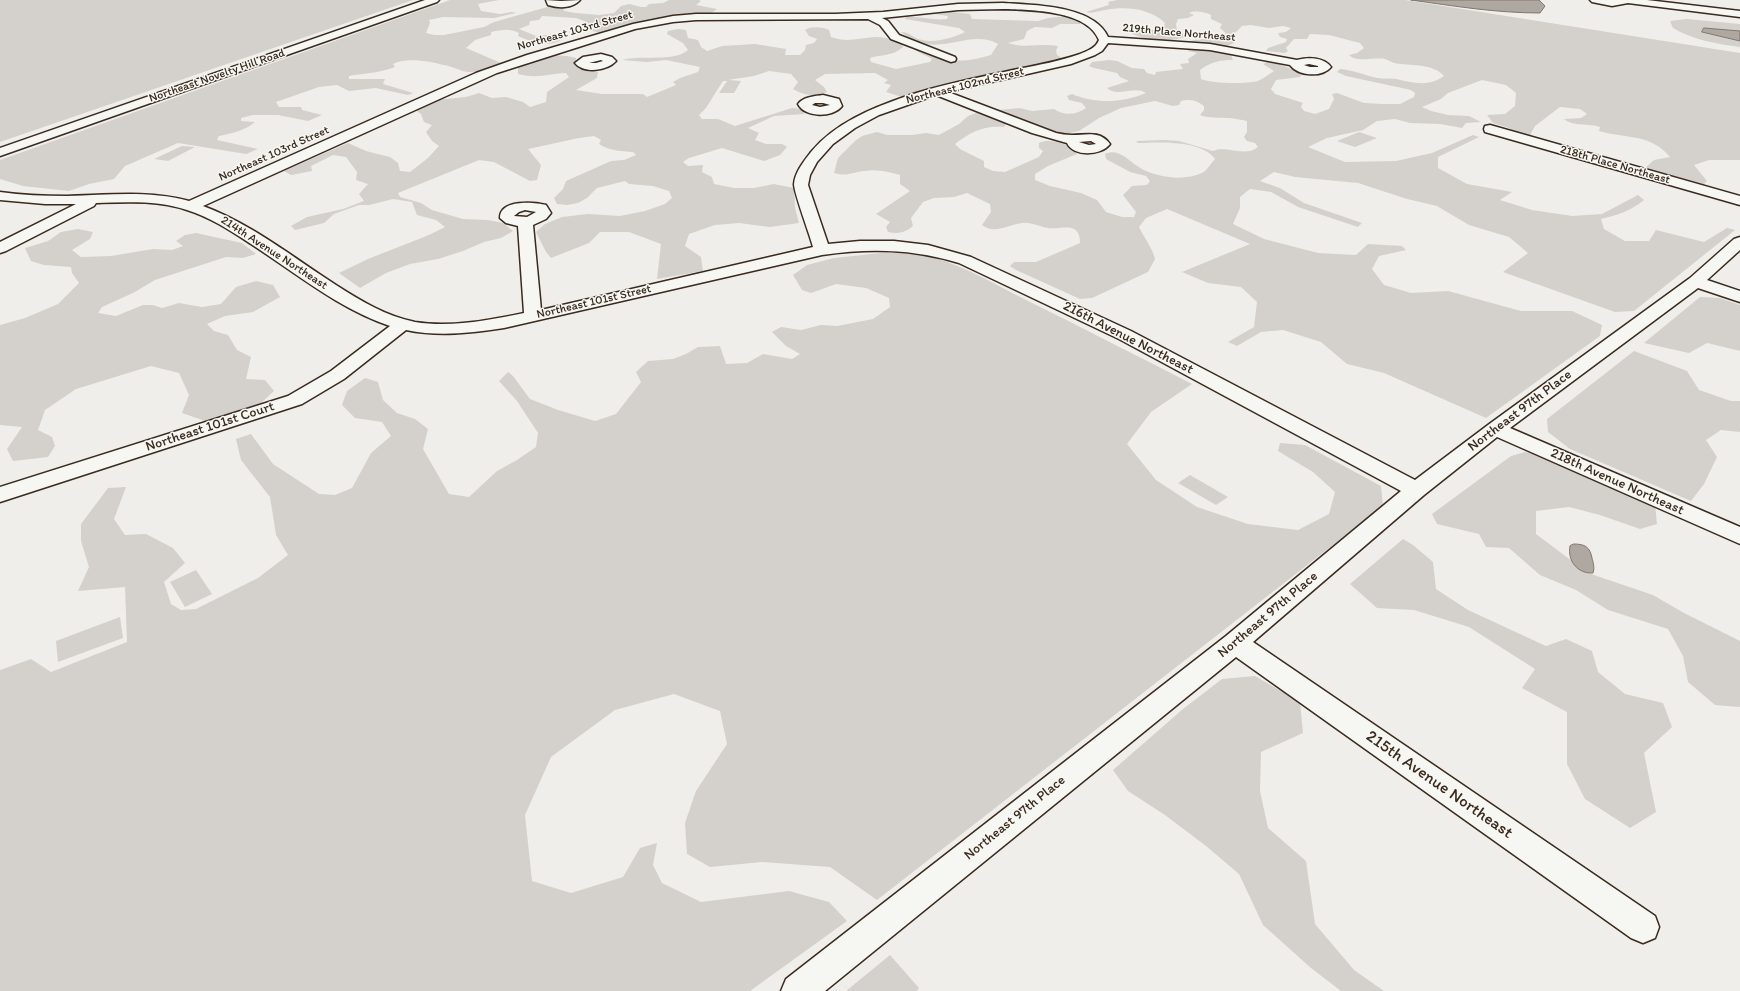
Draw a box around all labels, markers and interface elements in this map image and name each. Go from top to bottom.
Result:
street label: Northeast 103rd Street [516,8,634,54]
street label: 219th Place Northeast [1122,21,1236,45]
street label: Northeast Novelty Hill Road [147,46,287,106]
street label: Northeast 102nd Street [904,64,1026,108]
street label: Northeast 103rd Street [217,123,331,185]
street label: 218th Place Northeast [1558,142,1672,188]
street label: 214th Avenue Northeast [218,213,330,293]
street label: Northeast 101st Street [535,282,653,322]
street label: 216th Avenue Northeast [1060,298,1196,378]
street label: Northeast 97th Place [1465,367,1575,455]
street label: Northeast 101st Court [144,398,276,456]
street label: 218th Avenue Northeast [1548,445,1686,519]
street label: Northeast 97th Place [1215,568,1321,662]
street label: 215th Avenue Northeast [1362,727,1516,843]
street label: Northeast 97th Place [961,772,1069,864]

